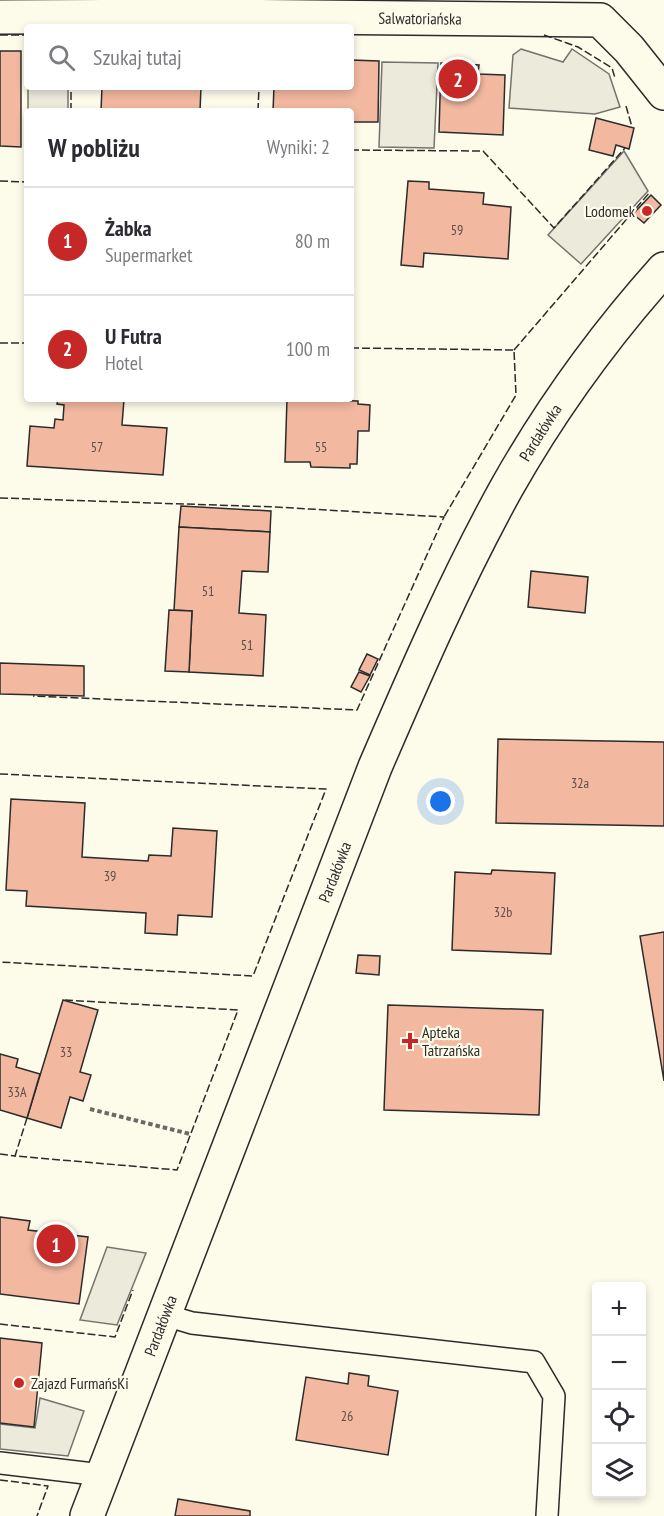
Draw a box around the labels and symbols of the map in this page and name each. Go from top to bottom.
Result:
street label: Salwatoriańska [378,8,462,29]
pin: 2 [438,56,478,101]
place label: Lodomek [585,201,636,221]
marker: Lodomek [640,204,654,218]
house number: 59 [451,221,463,239]
street label: Pardałówka [515,400,566,464]
house number: 57 [91,438,103,456]
house number: 55 [315,438,327,456]
house number: 51 [202,582,214,600]
house number: 51 [241,636,253,654]
house number: 32a [571,774,589,792]
your location [426,787,455,816]
street label: Pardałówka [314,839,355,905]
house number: 39 [104,867,116,885]
house number: 32b [494,903,512,921]
place label: Apteka Tatrzańska [422,1022,480,1060]
marker: Apteka Tatrzańska [403,1034,417,1048]
house number: 33 [60,1043,72,1061]
house number: 33A [7,1083,27,1101]
pin: 1 [36,1222,76,1266]
street label: Pardałówka [139,1292,181,1359]
place label: Zajazd FurmańsKi [31,1373,129,1393]
marker: Zajazd FurmańsKi [12,1376,26,1390]
house number: 26 [341,1407,353,1425]

